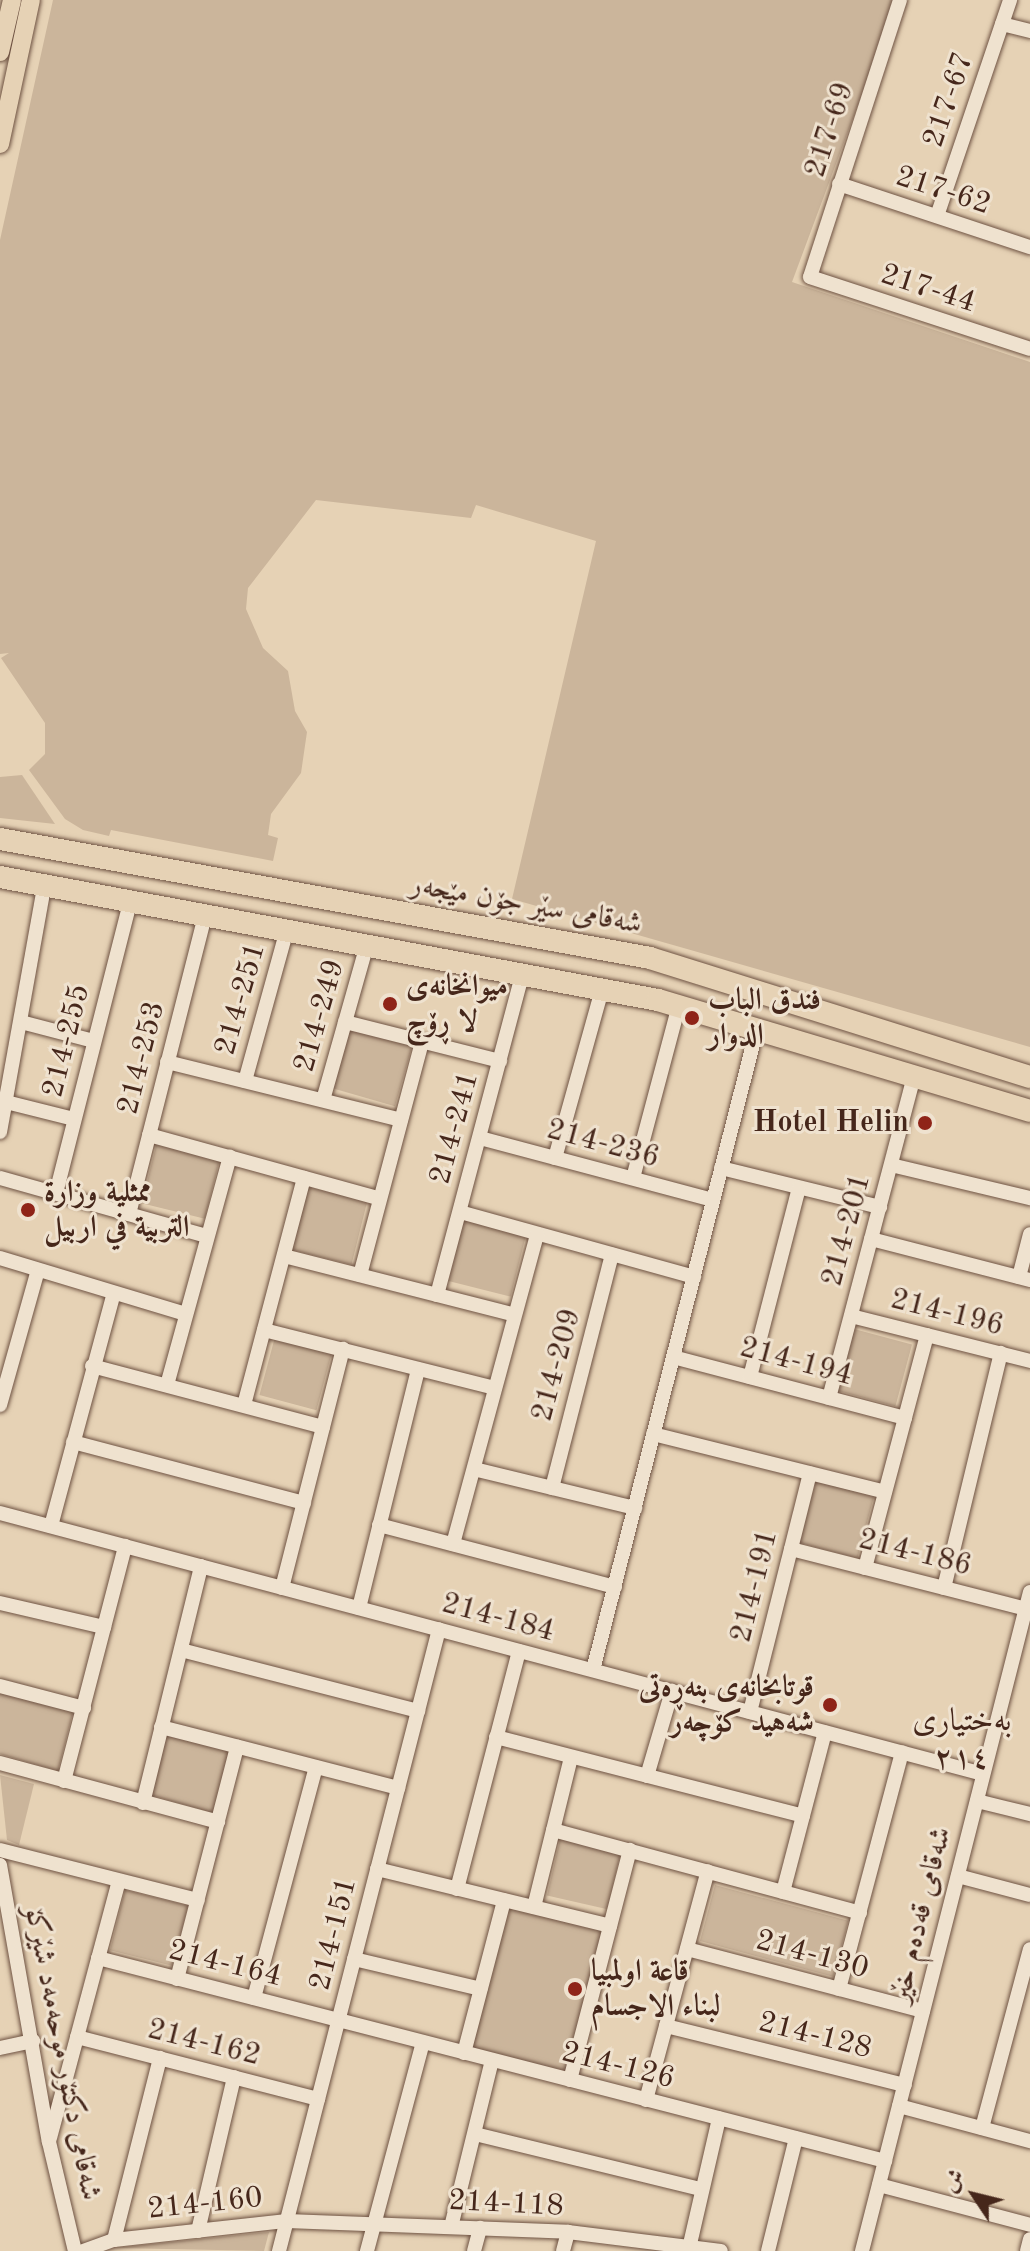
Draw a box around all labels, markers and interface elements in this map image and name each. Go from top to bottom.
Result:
street label: 217-67 [916,48,982,152]
street label: 217-69 [798,78,862,182]
street label: 217-62 [891,159,995,223]
street label: 217-44 [876,257,980,321]
street label: شەقامی سێر جۆن مێجەر [408,867,644,943]
street label: 214-251 [208,939,274,1059]
street label: 214-249 [287,956,353,1076]
place label: میوانخانەی لا ڕۆچ [406,969,508,1040]
street label: 214-255 [36,981,98,1101]
place label: فندق الباب الدوار [708,983,821,1054]
marker: میوانخانەی لا ڕۆچ [381,995,399,1013]
street label: 214-253 [111,998,173,1118]
marker: فندق الباب الدوار [683,1009,701,1027]
street label: 214-241 [423,1068,487,1188]
place label: Hotel Helin [753,1105,909,1141]
street label: 214-236 [543,1112,663,1176]
marker: Hotel Helin [916,1114,934,1132]
street label: 214-201 [815,1170,879,1290]
place label: ممثلية وزارة التربية في اربيل [44,1175,189,1246]
marker: ممثلية وزارة التربية في اربيل [19,1201,37,1219]
street label: 214-196 [887,1282,1007,1344]
street label: 214-209 [525,1305,589,1425]
street label: 214-194 [736,1330,856,1394]
street label: 214-186 [855,1522,975,1584]
street label: 214-191 [724,1526,786,1646]
street label: 214-184 [438,1586,558,1650]
place label: قوتابخانەی بنەڕەتی شەهید کۆچەر [639,1670,814,1740]
marker: قوتابخانەی بنەڕەتی شەهید کۆچەر [821,1696,839,1714]
district label: بەختیاری ٢١٤ [912,1704,1012,1779]
street label: شەقامی قەدەم خێر [882,1823,960,2007]
street label: 214-151 [303,1874,365,1994]
street label: شەقامی دکتۆر موحەمەد شێرکۆ [16,1903,108,2203]
street label: 214-130 [752,1923,872,1987]
street label: 214-164 [165,1933,285,1995]
place label: قاعة اولمبيا لبناء الاجسام [591,1954,720,2024]
marker: قاعة اولمبيا لبناء الاجسام [566,1980,584,1998]
street label: 214-128 [755,2005,875,2067]
street label: 214-162 [144,2012,264,2074]
street label: 214-126 [558,2035,678,2097]
north arrow [934,2155,1014,2235]
text: ش [939,2166,970,2196]
street label: 214-160 [146,2180,264,2228]
street label: 214-118 [447,2183,565,2225]

